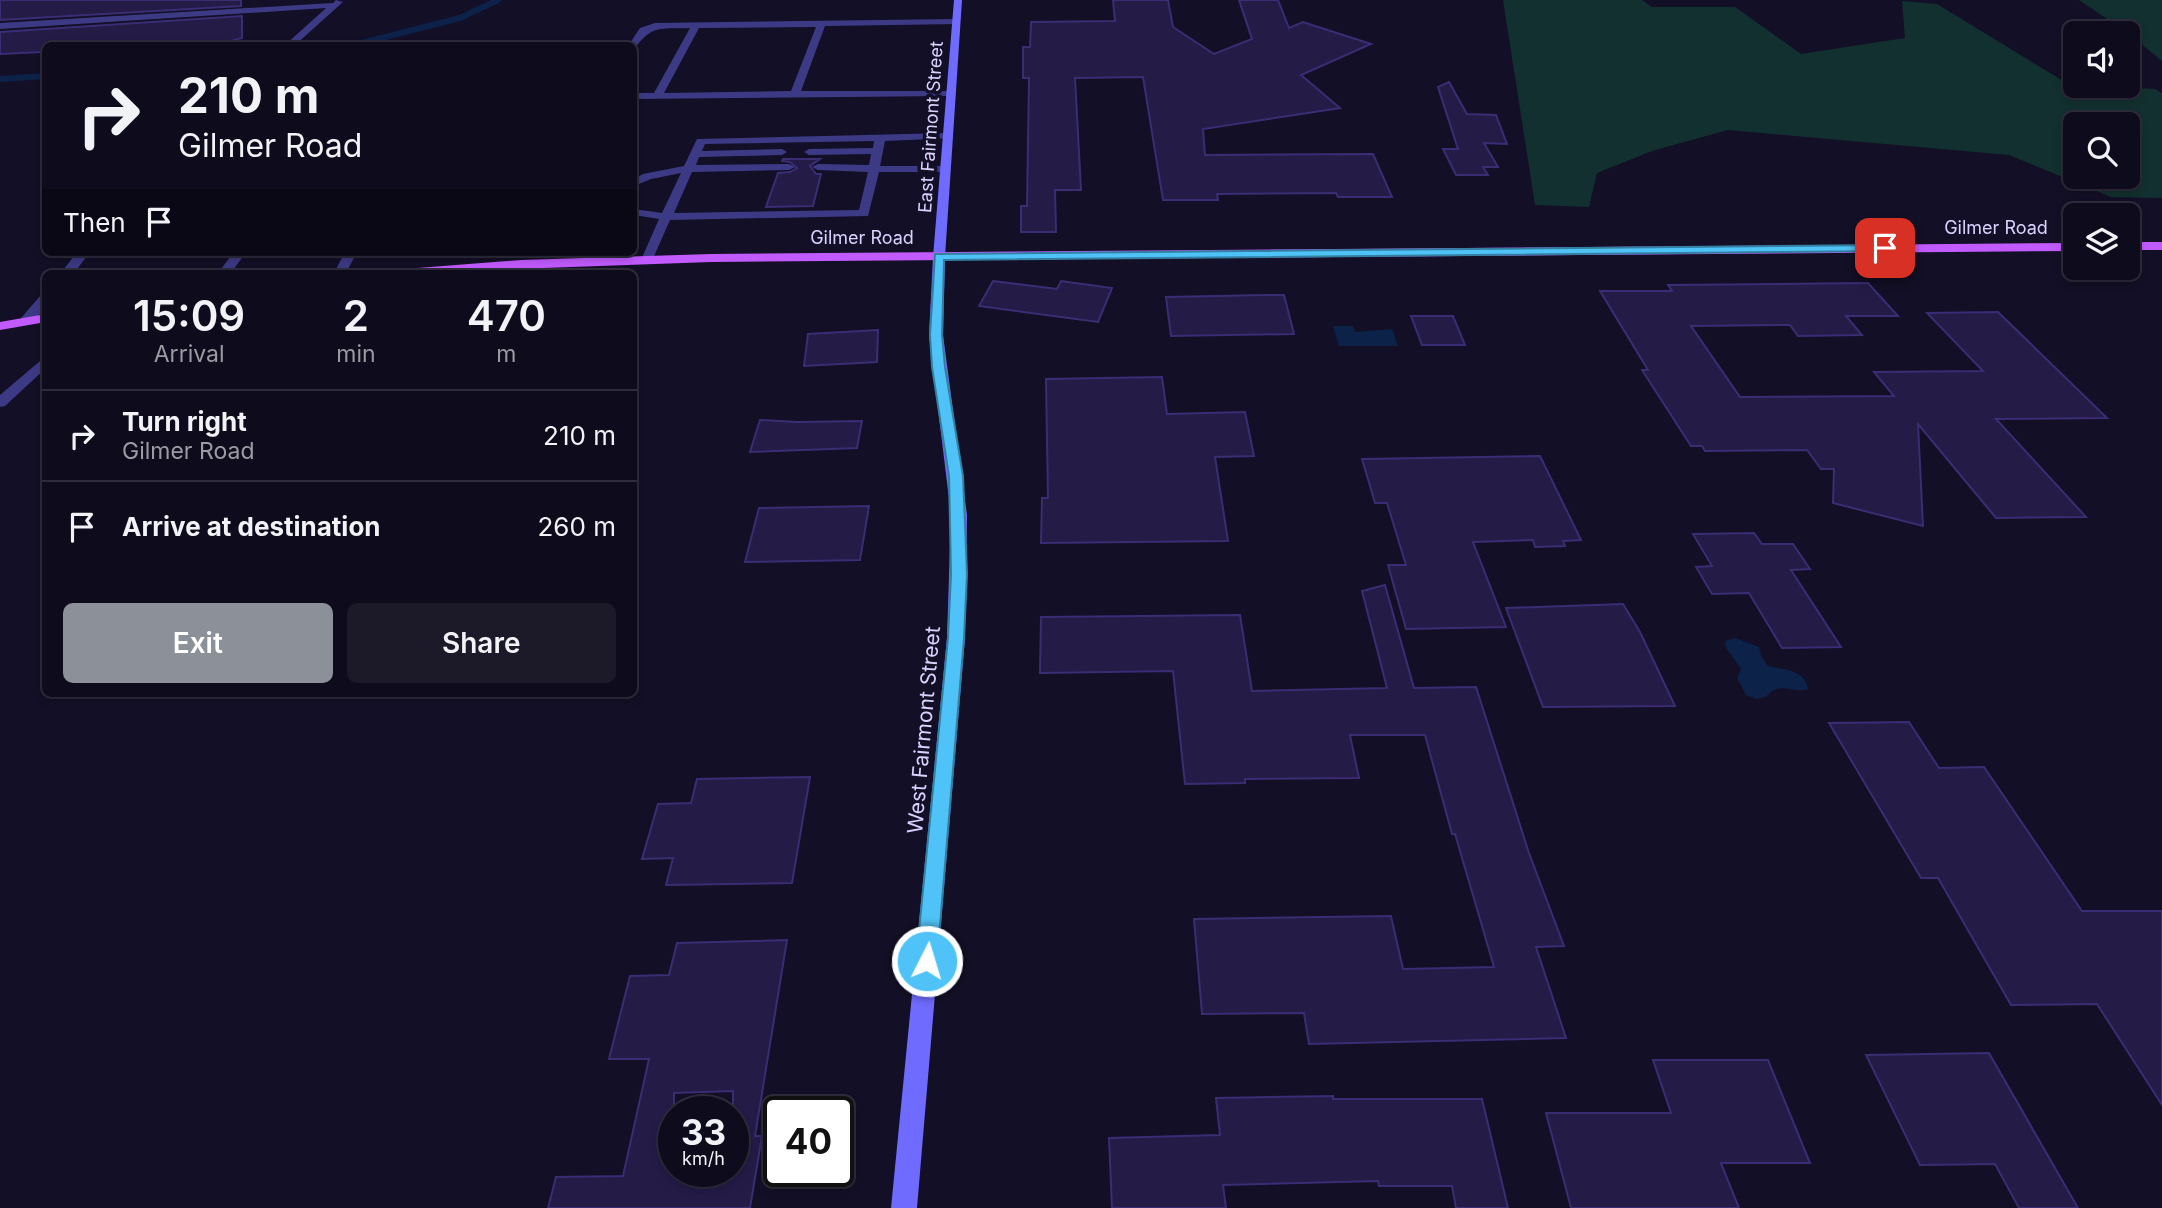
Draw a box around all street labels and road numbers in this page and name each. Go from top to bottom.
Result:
street label: East Fairmont Street [914,40,947,214]
street label: Gilmer Road [1944,217,2048,238]
street label: Gilmer Road [810,227,914,248]
street label: West Fairmont Street [902,625,945,835]

